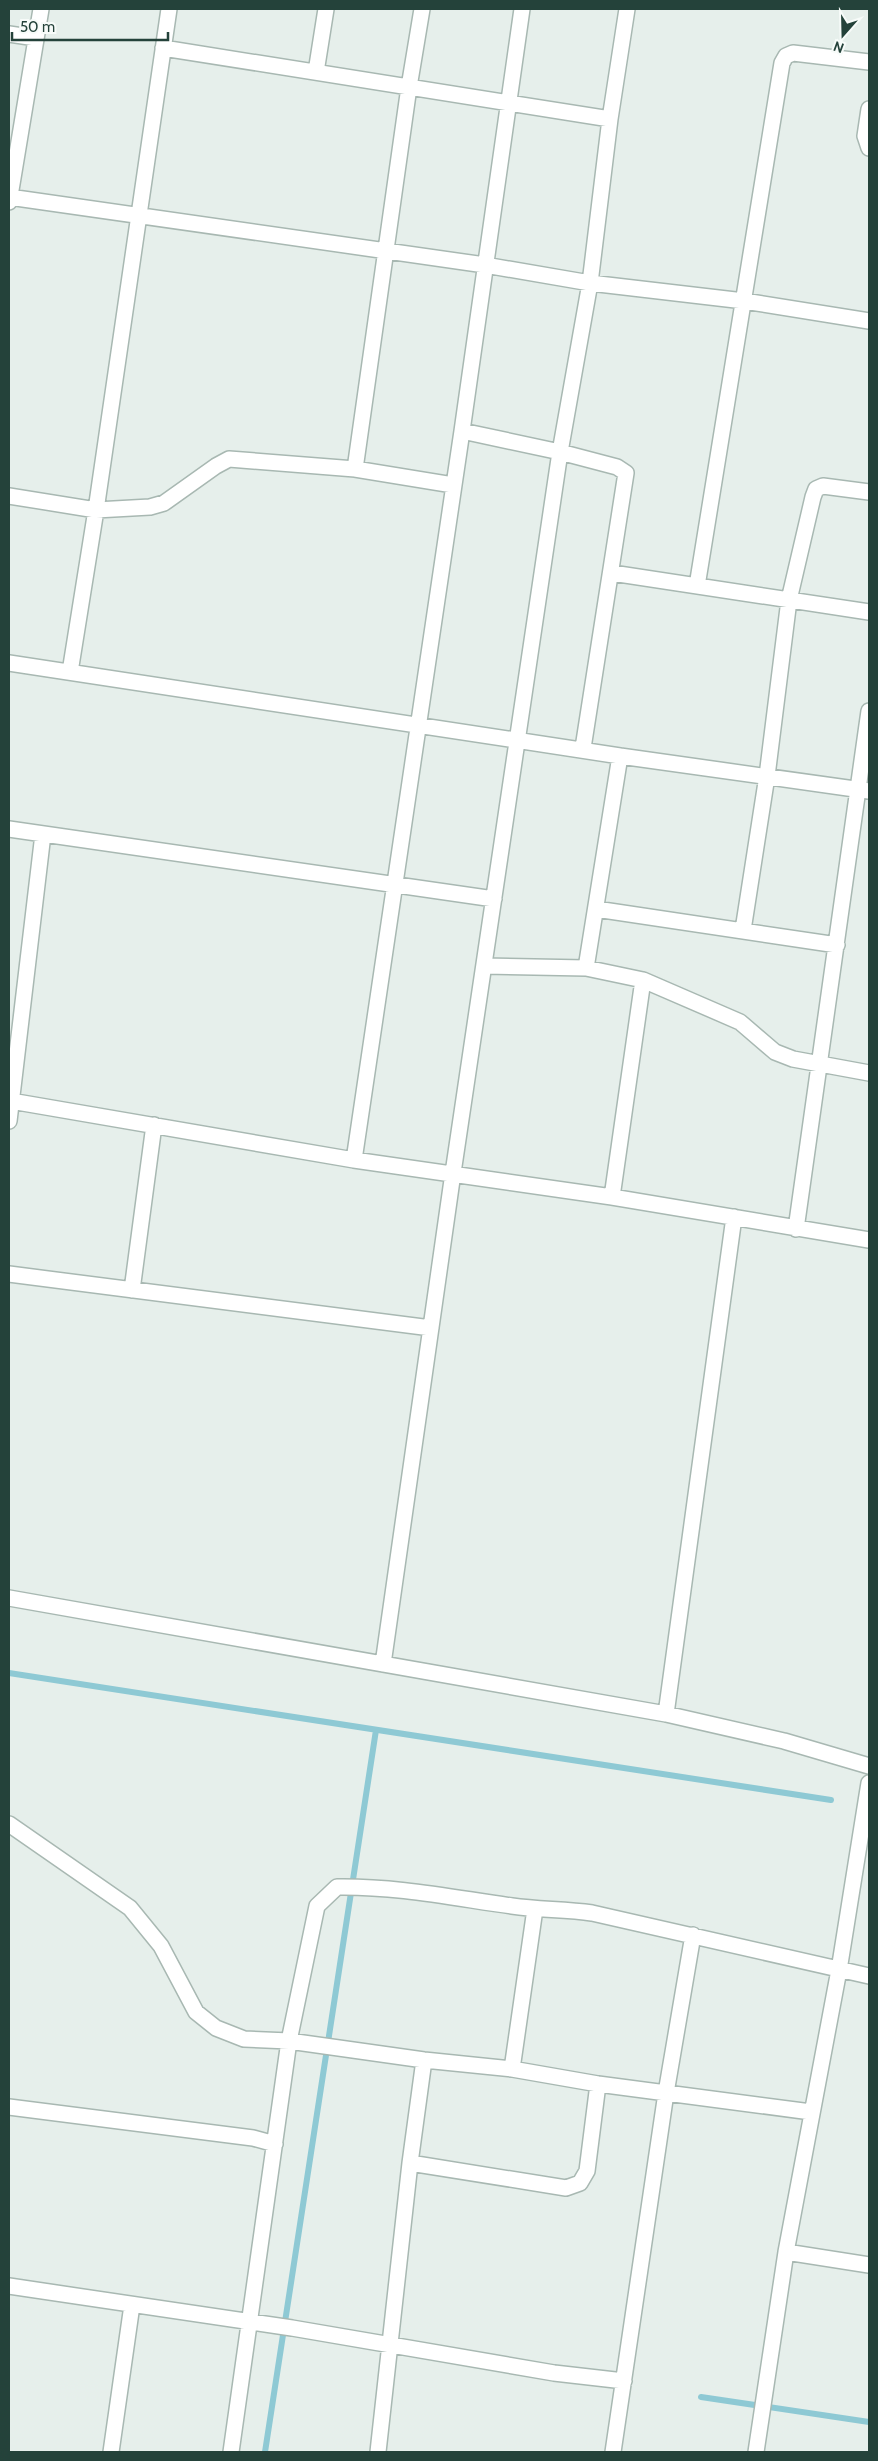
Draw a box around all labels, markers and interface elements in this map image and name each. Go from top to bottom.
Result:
scale bar [12,10,169,42]
north arrow [818,10,868,60]
text: 50 m [20,18,55,36]
text: N [831,37,846,57]

